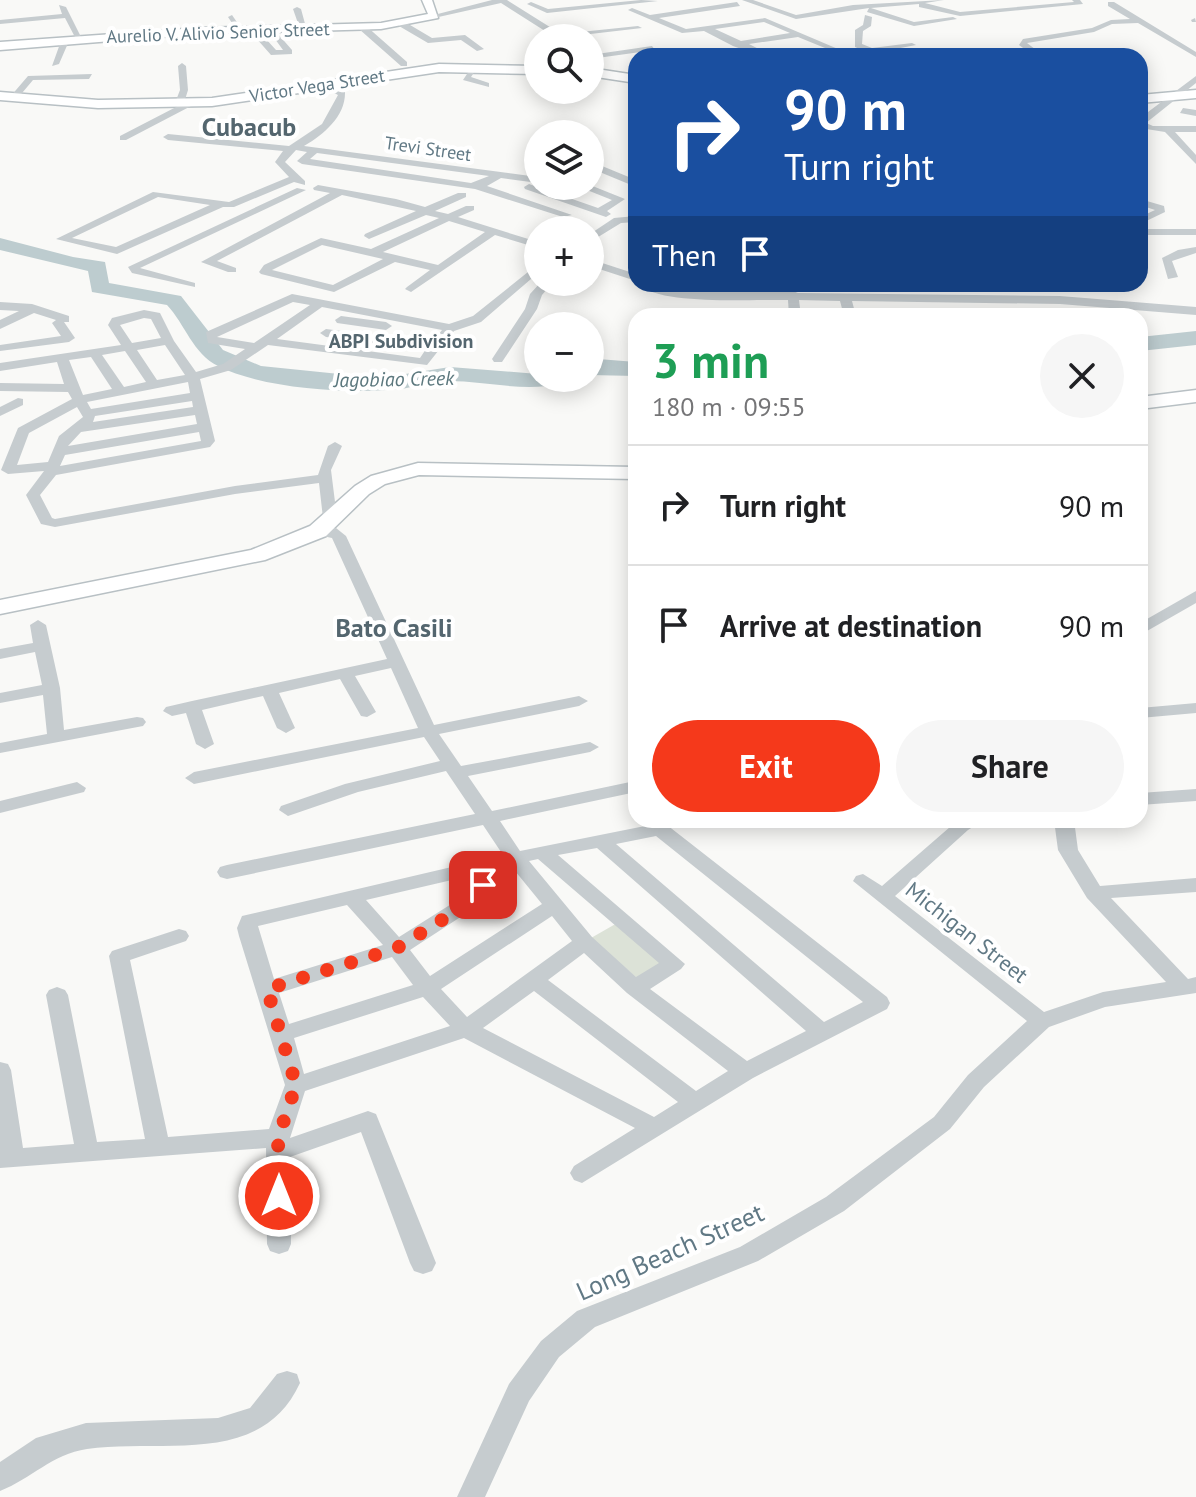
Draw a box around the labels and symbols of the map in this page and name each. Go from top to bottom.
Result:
street label: Aurelio V. Alivio Senior Street [106,17,330,48]
street label: Victor Vega Street [247,63,386,108]
district label: Cubacub [202,110,296,143]
street label: Trevi Street [383,131,473,166]
district label: ABPI Subdivision [329,328,473,354]
water label: Jagobiao Creek [332,365,455,393]
district label: Bato Casili [335,611,453,644]
pin [449,851,517,919]
street label: Michigan Street [900,875,1034,989]
position arrow [237,1154,321,1238]
street label: Long Beach Street [571,1195,769,1308]

